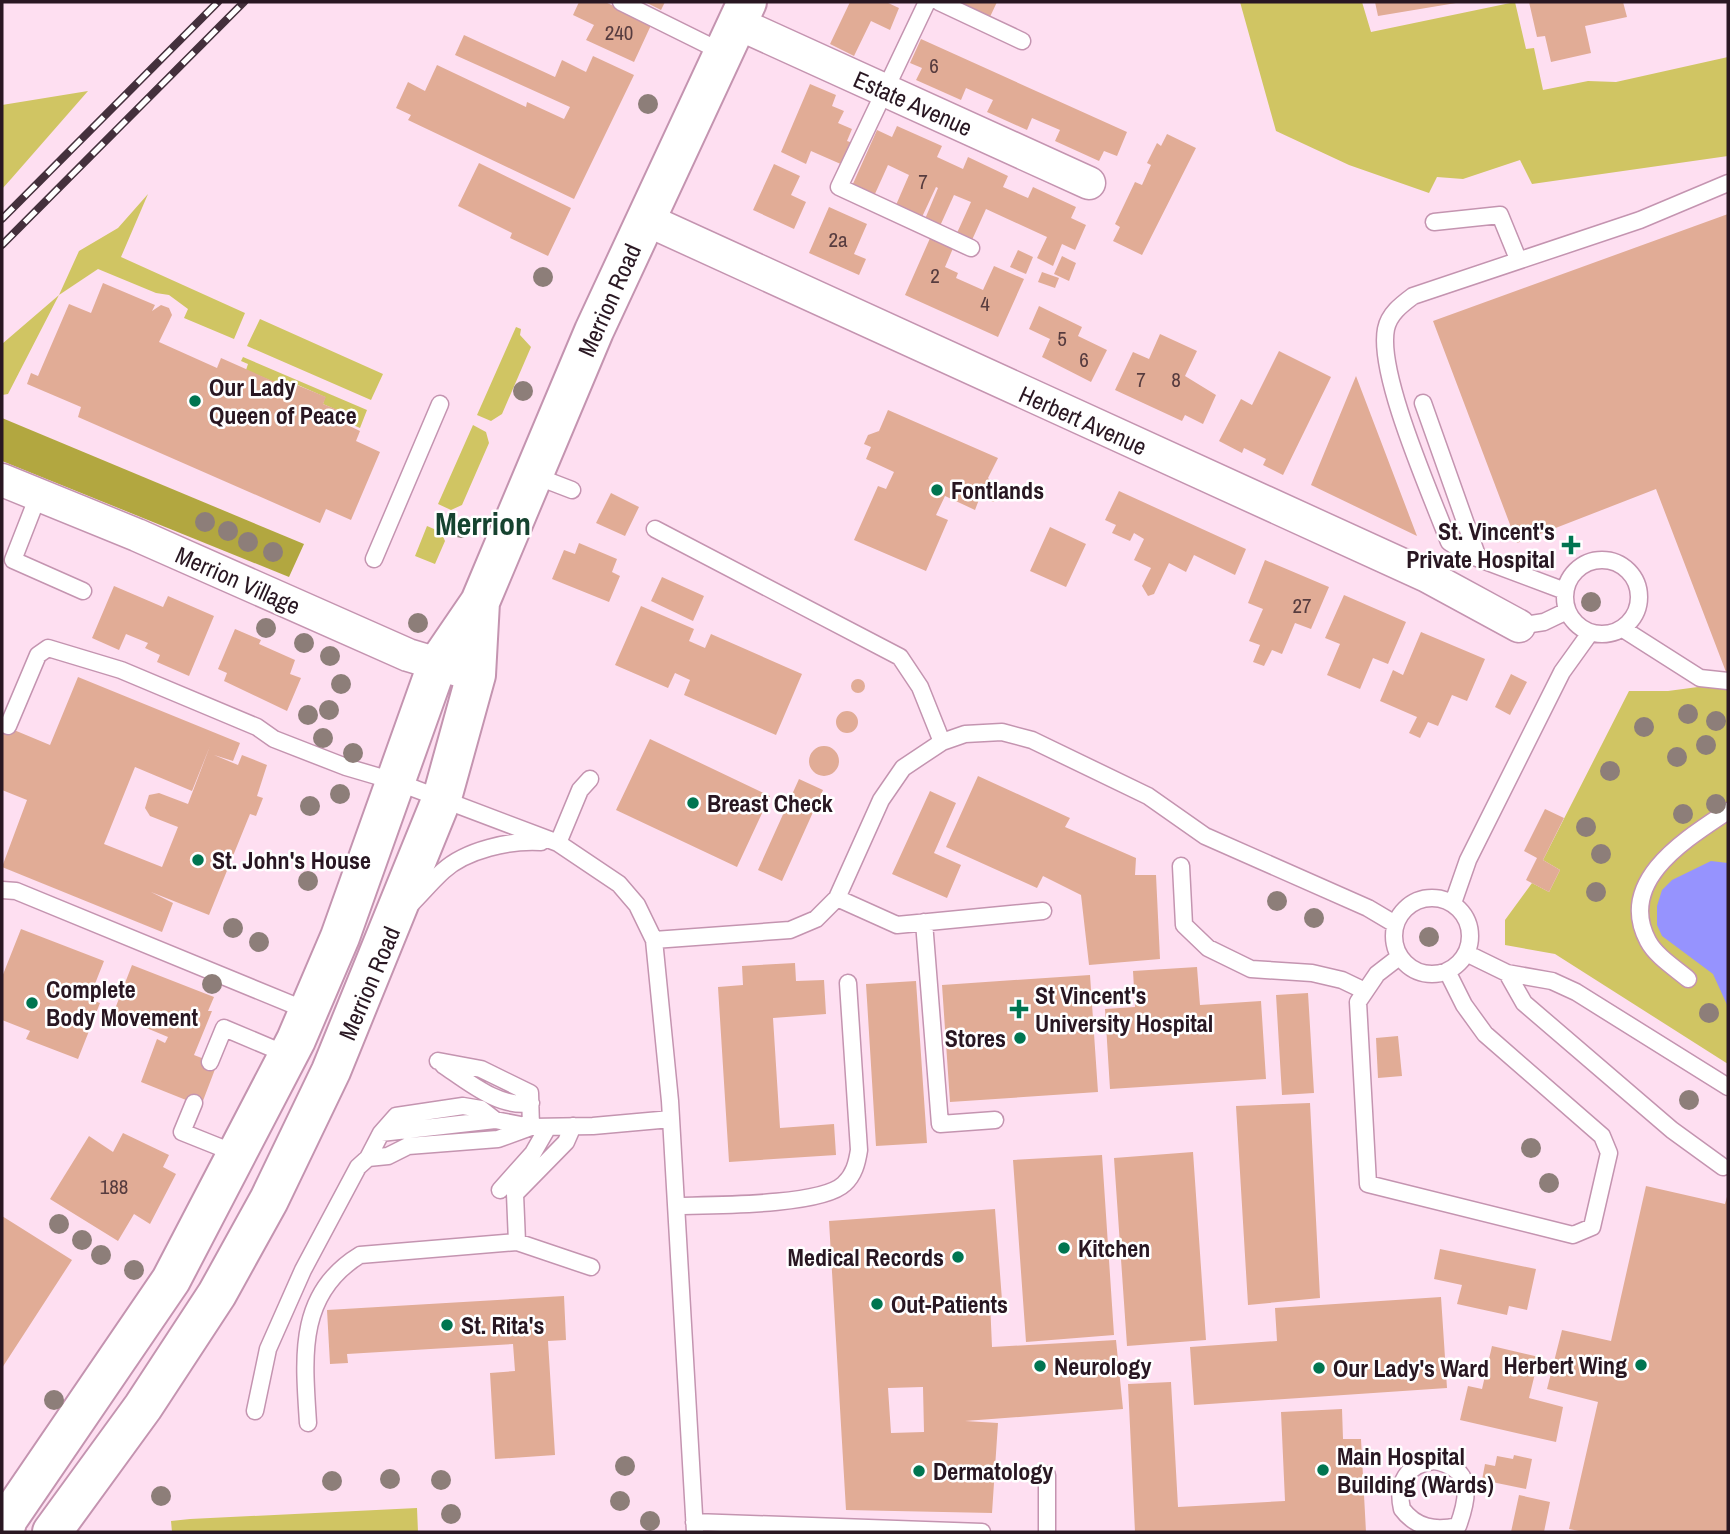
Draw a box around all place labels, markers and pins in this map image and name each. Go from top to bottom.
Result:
place label: Our Lady Queen of Peace [209,371,357,431]
marker: Our Lady Queen of Peace [187,393,203,409]
place label: Fontlands [951,474,1044,506]
marker: Fontlands [929,482,945,498]
place label: St. Vincent's Private Hospital [1406,515,1555,575]
marker: St. Vincent's Private Hospital [1561,535,1581,555]
place label: Breast Check [707,787,833,819]
marker: Breast Check [685,795,701,811]
place label: St. John's House [212,844,371,876]
marker: St. John's House [190,852,206,868]
place label: Complete Body Movement [46,973,198,1033]
place label: St Vincent's University Hospital [1035,979,1213,1039]
marker: Complete Body Movement [24,995,40,1011]
marker: St Vincent's University Hospital [1009,999,1029,1019]
place label: Stores [945,1022,1006,1054]
marker: Stores [1012,1030,1028,1046]
place label: Kitchen [1078,1232,1150,1264]
marker: Kitchen [1056,1240,1072,1256]
place label: Medical Records [788,1241,944,1273]
marker: Medical Records [950,1249,966,1265]
place label: Out-Patients [891,1288,1008,1320]
marker: Out-Patients [869,1296,885,1312]
place label: St. Rita's [461,1309,544,1341]
marker: St. Rita's [439,1317,455,1333]
place label: Herbert Wing [1504,1349,1627,1381]
place label: Neurology [1054,1350,1151,1382]
place label: Our Lady's Ward [1333,1352,1489,1384]
marker: Herbert Wing [1633,1357,1649,1373]
marker: Neurology [1032,1358,1048,1374]
marker: Our Lady's Ward [1311,1360,1327,1376]
place label: Main Hospital Building (Wards) [1337,1440,1494,1500]
place label: Dermatology [933,1455,1053,1487]
marker: Main Hospital Building (Wards) [1315,1462,1331,1478]
marker: Dermatology [911,1463,927,1479]

